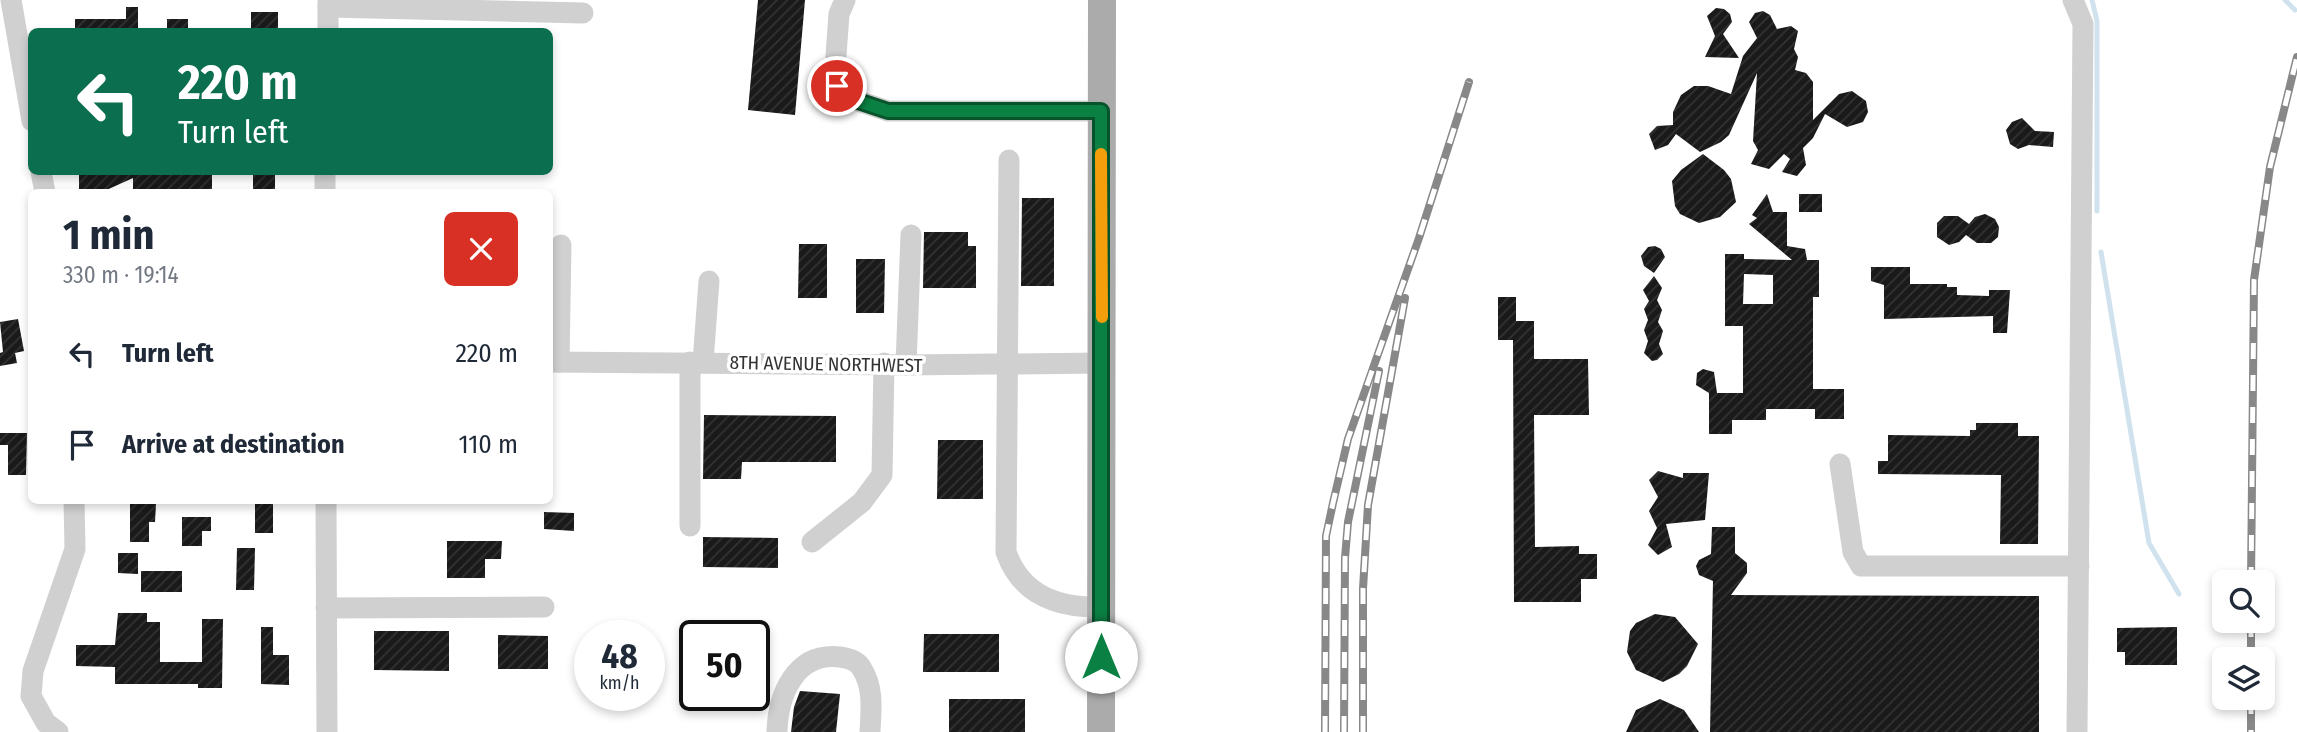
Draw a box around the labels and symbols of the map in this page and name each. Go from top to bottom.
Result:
pin [807,56,867,116]
street label: 8TH AVENUE NORTHWEST [729,351,923,377]
speed limit sign: 50 [679,620,770,711]
position arrow [1064,620,1138,694]

